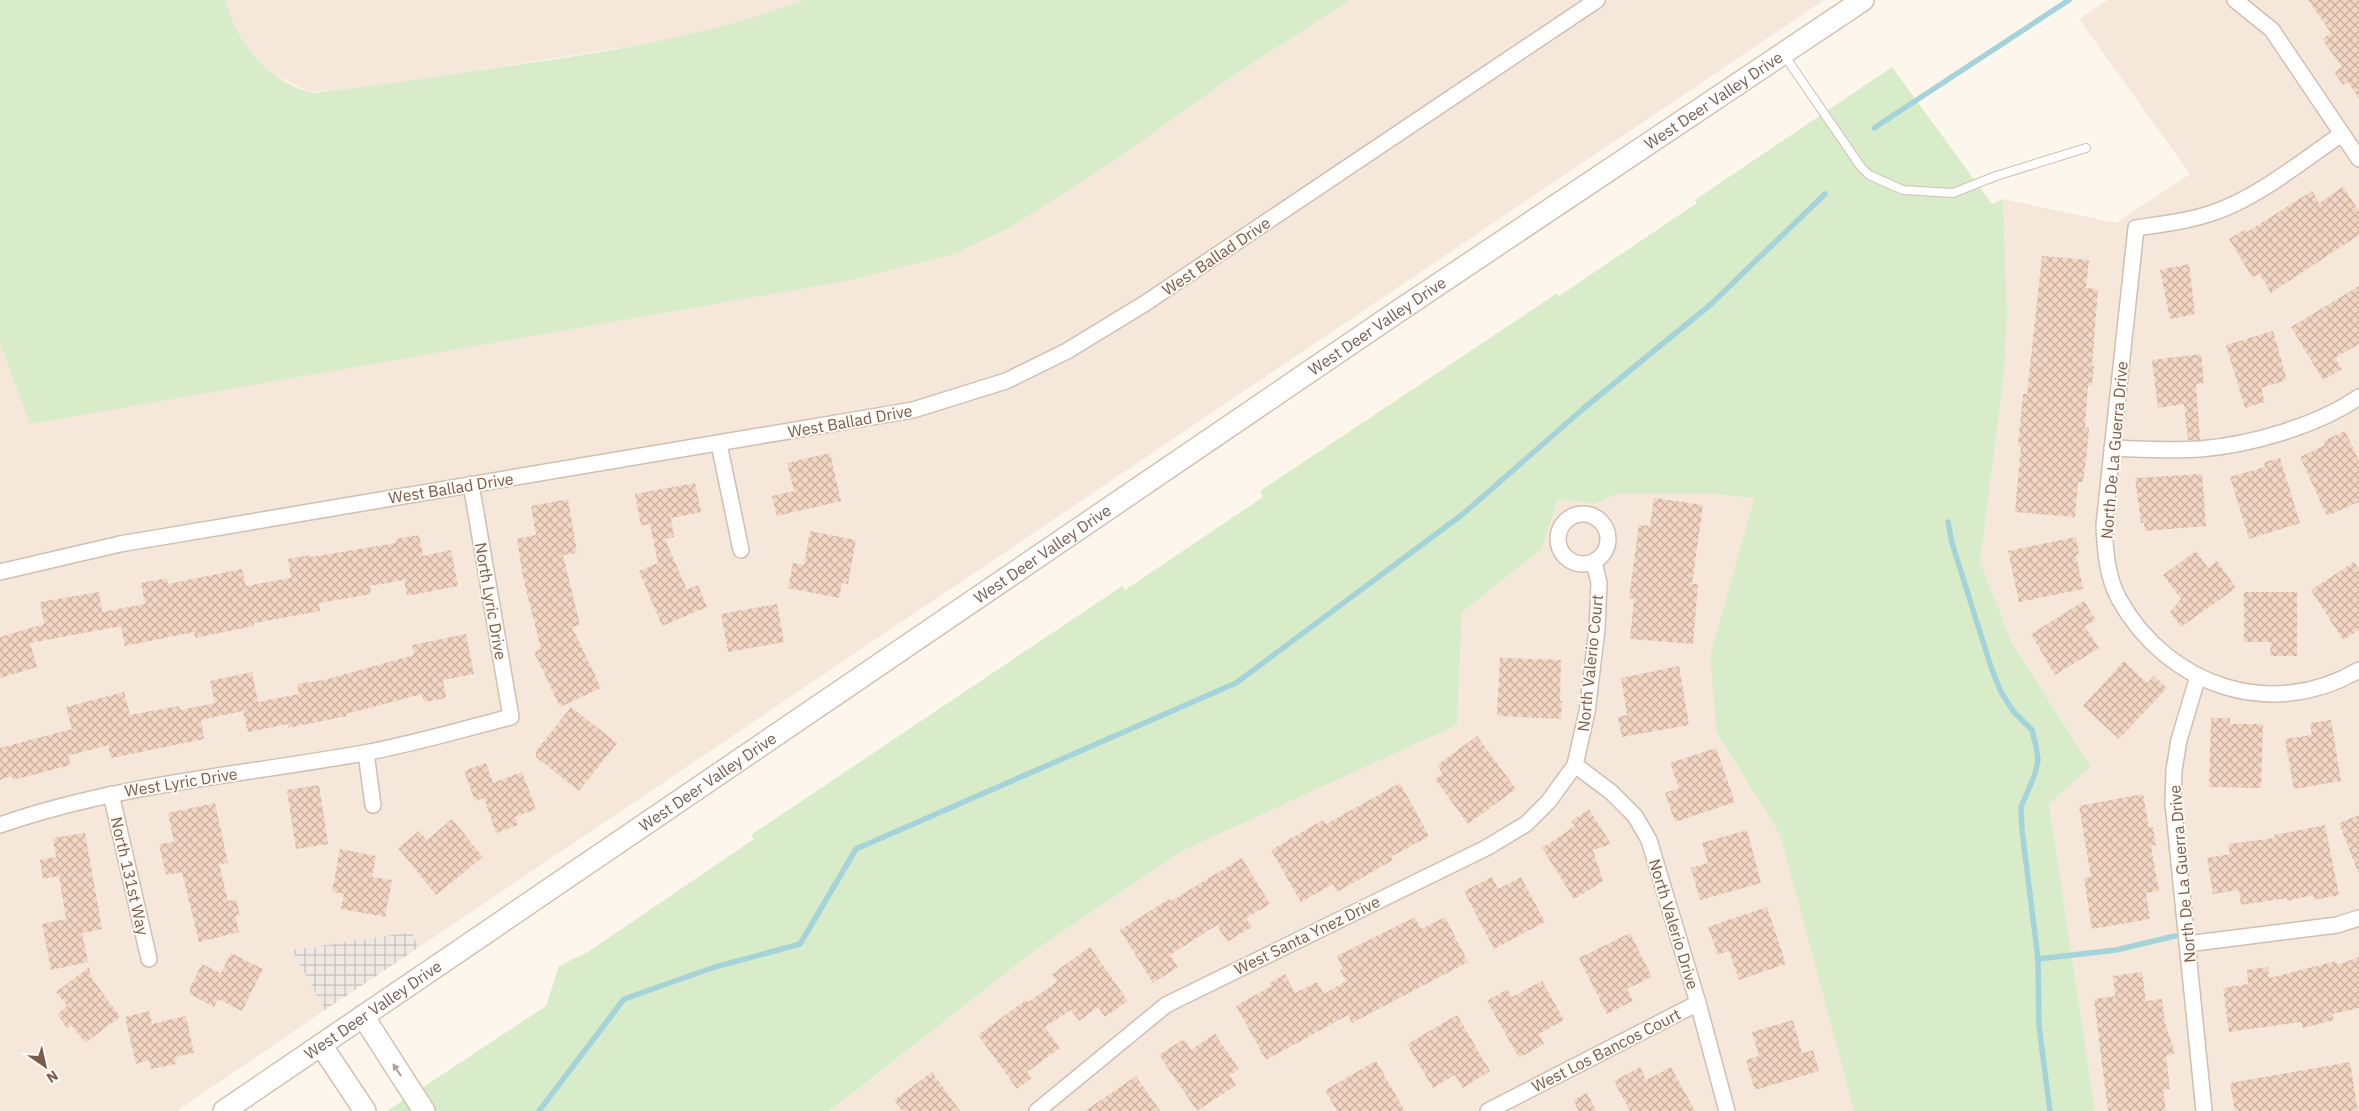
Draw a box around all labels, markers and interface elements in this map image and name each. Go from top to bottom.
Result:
street label: West Deer Valley Drive [1640,47,1786,154]
street label: West Ballad Drive [1158,212,1274,300]
street label: West Deer Valley Drive [1304,272,1450,380]
street label: North De La Guerra Drive [2096,360,2132,540]
street label: West Ballad Drive [786,400,914,442]
street label: West Ballad Drive [387,468,515,508]
street label: West Deer Valley Drive [970,500,1115,608]
street label: North Lyric Drive [471,541,511,661]
street label: North Valerio Court [1573,593,1607,733]
street label: West Deer Valley Drive [635,728,780,836]
street label: West Lyric Drive [123,763,239,801]
street label: North De La Guerra Drive [2164,784,2200,964]
street label: North 131st Way [107,815,153,937]
street label: North Valerio Drive [1645,856,1703,992]
street label: West Santa Ynez Drive [1231,891,1383,979]
street label: West Deer Valley Drive [300,956,446,1064]
street label: West Los Bancos Court [1528,1004,1684,1096]
north arrow [20,1041,70,1091]
one-way arrow [393,1063,402,1077]
text: N [43,1066,62,1087]

